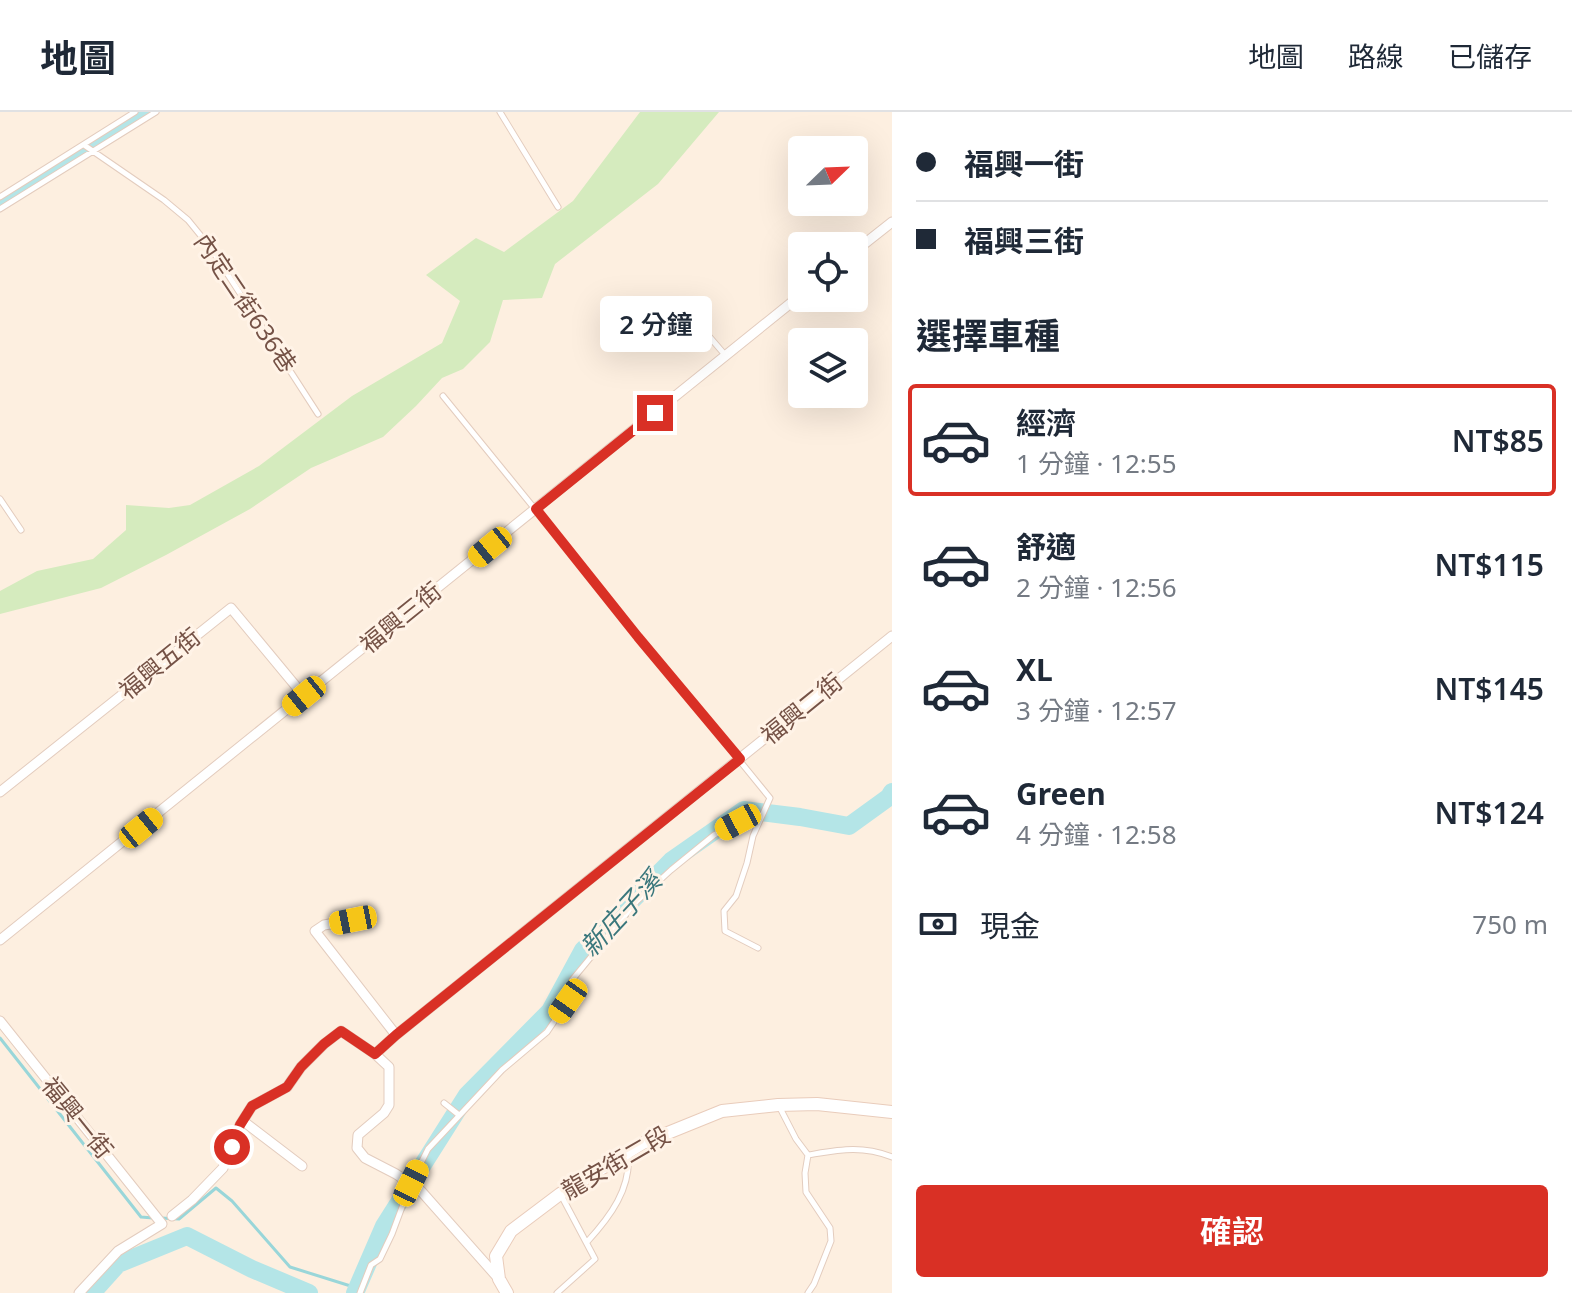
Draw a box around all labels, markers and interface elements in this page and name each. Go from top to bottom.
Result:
text: 地圖 [40,31,116,83]
text: 地圖 [1248,37,1304,75]
text: 路線 [1348,37,1404,75]
text: 已儲存 [1448,37,1532,75]
north arrow [788,136,868,216]
map controls [788,136,868,408]
text: 福興一街 [964,143,1084,184]
text: 福興三街 [964,220,1084,261]
street label: 內定二街636巷 [187,226,305,378]
button: locate [788,232,868,312]
callout: 2 分鐘 [599,297,711,353]
text: 2 分鐘 [619,306,693,342]
text: 選擇車種 [916,311,1060,360]
button: layers [788,328,868,408]
route end [637,395,673,431]
text: 經濟 [1016,402,1076,443]
icon: car [920,404,992,476]
text: NT$85 [1452,420,1544,461]
text: 1 分鐘 · 12:55 [1016,445,1177,481]
car [464,523,516,571]
text: 舒適 [1016,526,1076,567]
icon: car [920,528,992,600]
text: NT$115 [1435,544,1544,585]
text: 2 分鐘 · 12:56 [1016,569,1177,605]
street label: 福興三街 [352,574,448,660]
street label: 福興五街 [111,620,207,706]
text: XL [1016,649,1053,690]
icon: car [920,652,992,724]
street label: 福興二街 [753,665,849,751]
text: NT$145 [1435,668,1544,709]
car [278,672,330,720]
text: 3 分鐘 · 12:57 [1016,692,1177,728]
text: Green [1016,773,1106,814]
icon: car [920,776,992,848]
text: NT$124 [1435,792,1544,833]
car [711,800,765,844]
car [115,804,167,852]
text: 4 分鐘 · 12:58 [1016,816,1177,852]
water label: 新庄子溪 [572,860,672,964]
icon: cash [916,902,960,946]
car [327,904,379,936]
text: 現金 [980,905,1040,946]
text: 750 m [1472,906,1548,942]
car [544,974,592,1028]
street label: 福興一街 [35,1069,121,1165]
street label: 龍安街二段 [555,1117,675,1206]
route start [214,1129,250,1165]
car [390,1156,432,1210]
button: 確認 [916,1185,1548,1277]

